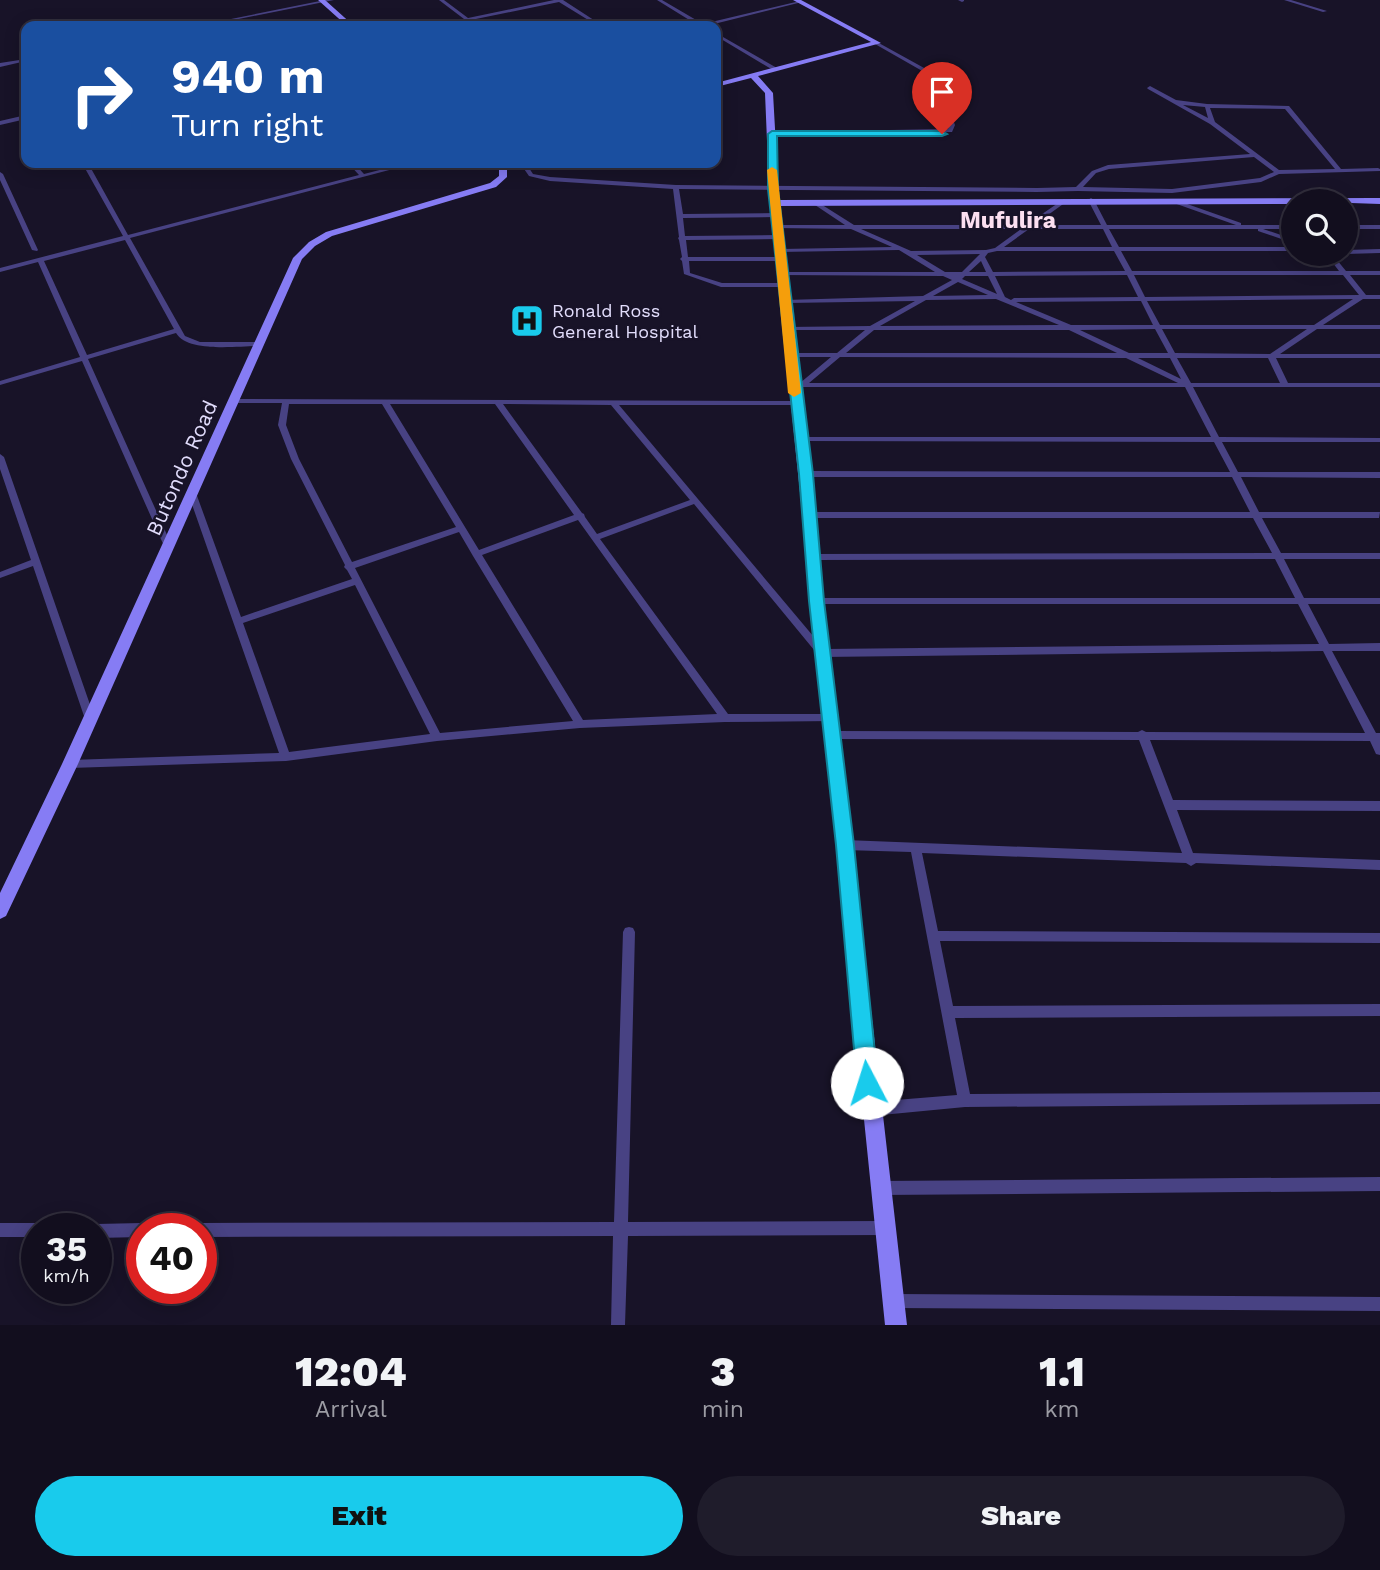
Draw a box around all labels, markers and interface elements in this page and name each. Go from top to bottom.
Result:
text: 940 m [171,47,325,105]
icon: right [56,49,147,140]
pin [912,62,972,134]
icon: arrive [923,73,961,111]
text: Turn right [171,106,323,144]
map controls [1281,189,1358,266]
button: search [1281,189,1358,266]
district label: Mufulira [960,207,1057,234]
place label: Ronald Ross General Hospital [552,300,698,342]
hospital icon: Ronald Ross General Hospital [508,302,546,340]
street label: Butondo Road [141,396,223,539]
position arrow [830,1046,904,1120]
speed limit sign: 40 [126,1213,217,1304]
text: 35 [46,1228,87,1270]
text: km/h [43,1265,90,1286]
text: 12:04 [295,1347,407,1396]
text: 3 [710,1347,735,1396]
text: 1.1 [1039,1347,1085,1396]
text: Arrival [315,1396,387,1423]
text: min [702,1396,744,1423]
text: km [1044,1396,1079,1423]
button: Exit [35,1476,683,1556]
button: Share [697,1476,1345,1556]

